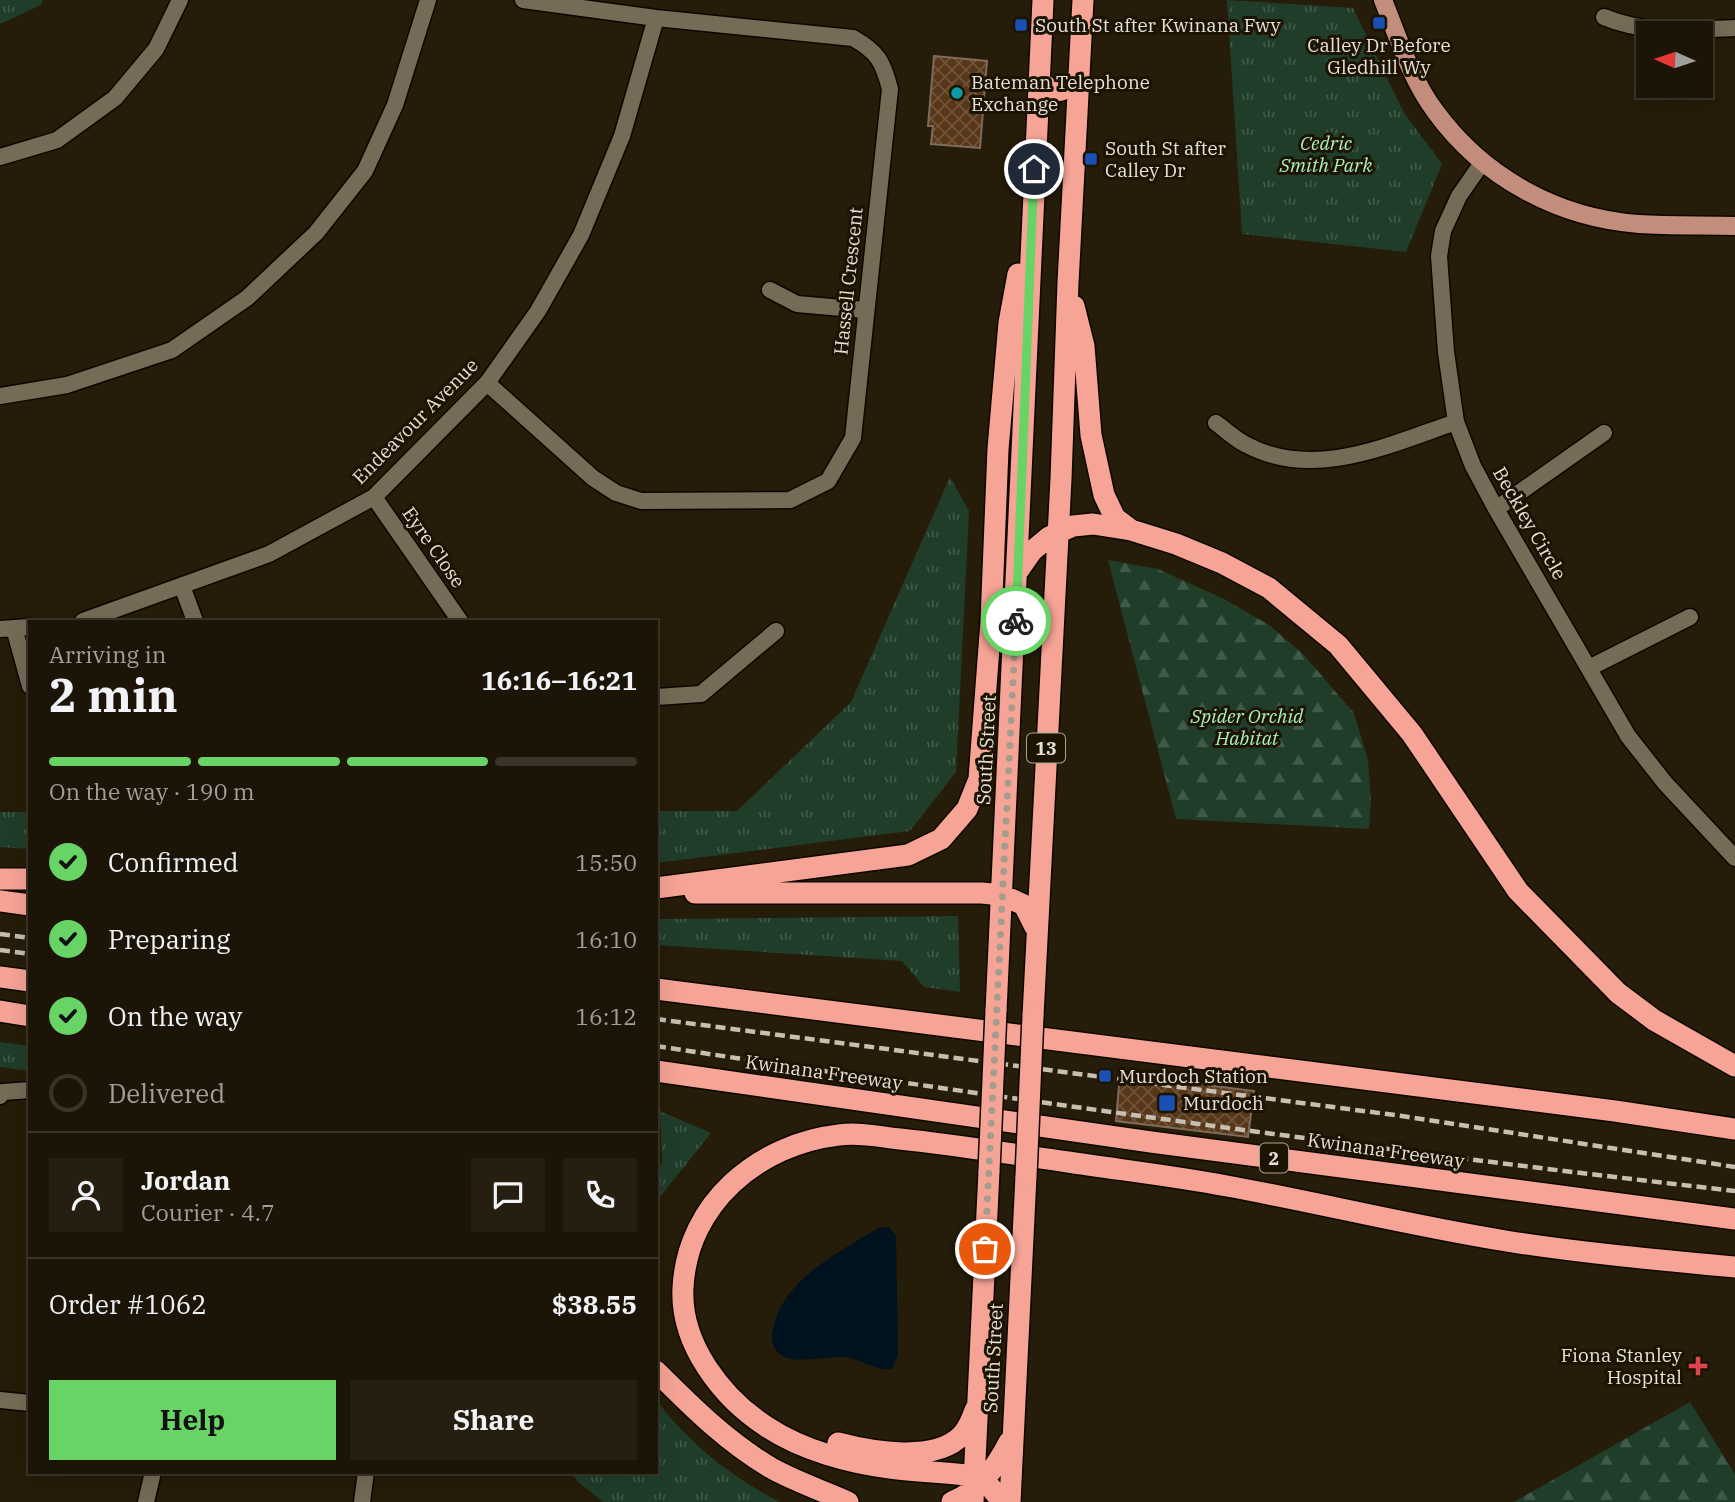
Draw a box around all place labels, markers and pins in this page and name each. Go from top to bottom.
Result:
place label: South St after Kwinana Fwy [1035,13,1281,37]
marker: Calley Dr Before Gledhill Wy [1371,15,1387,31]
marker: South St after Kwinana Fwy [1013,17,1029,33]
place label: Calley Dr Before Gledhill Wy [1307,33,1451,79]
place label: Bateman Telephone Exchange [971,70,1150,116]
marker: Bateman Telephone Exchange [949,85,965,101]
place label: South St after Calley Dr [1105,136,1227,182]
pin [1004,139,1064,199]
marker: South St after Calley Dr [1083,151,1099,167]
place label: Murdoch Station [1119,1064,1268,1088]
marker: Murdoch Station [1097,1068,1113,1084]
place label: Murdoch [1183,1091,1264,1115]
marker: Murdoch [1157,1093,1177,1113]
pin [955,1219,1015,1279]
place label: Fiona Stanley Hospital [1561,1343,1683,1389]
marker: Fiona Stanley Hospital [1688,1356,1708,1376]

